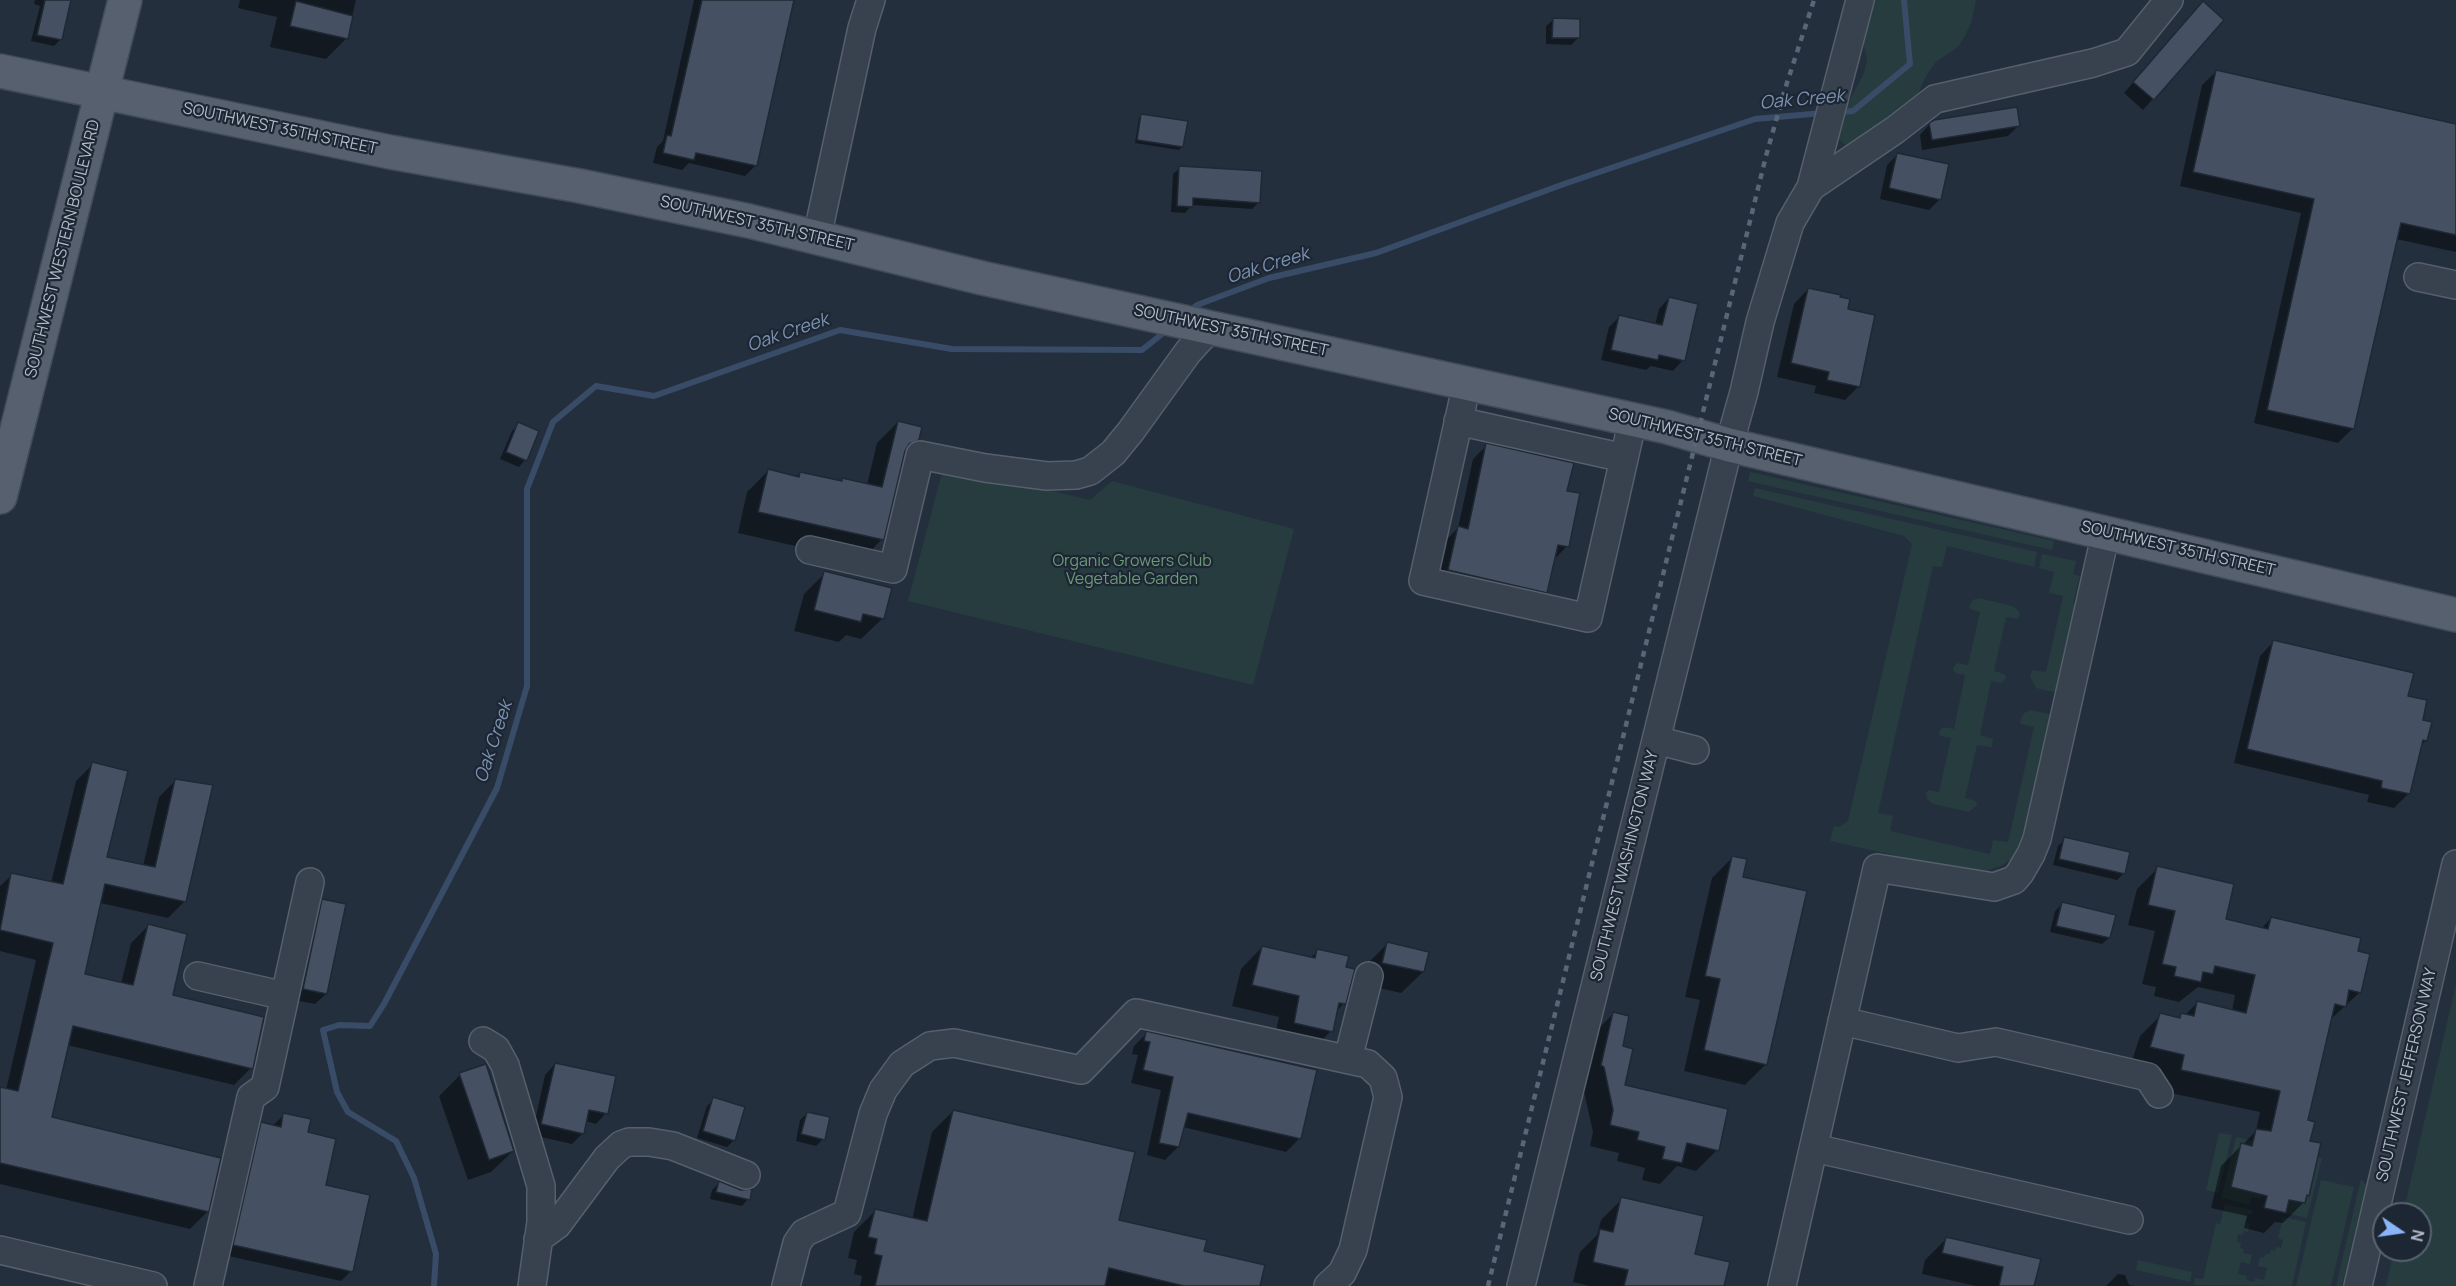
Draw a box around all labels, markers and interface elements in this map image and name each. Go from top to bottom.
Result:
water label: Oak Creek [1759,86,1845,114]
street label: SOUTHWEST 35TH STREET [181,99,379,159]
street label: SOUTHWEST WESTERN BOULEVARD [22,118,104,380]
street label: SOUTHWEST 35TH STREET [658,192,856,256]
water label: Oak Creek [1224,243,1312,289]
street label: SOUTHWEST 35TH STREET [1132,301,1330,361]
water label: Oak Creek [744,309,832,357]
street label: SOUTHWEST 35TH STREET [1606,405,1804,471]
street label: SOUTHWEST 35TH STREET [2079,517,2277,581]
park label: Organic Growers Club Vegetable Garden [1052,552,1212,590]
water label: Oak Creek [471,698,517,786]
street label: SOUTHWEST WASHINGTON WAY [1587,749,1663,983]
street label: SOUTHWEST JEFFERSON WAY [2373,966,2441,1184]
north arrow [2372,1202,2432,1262]
text: N [2406,1228,2430,1244]

